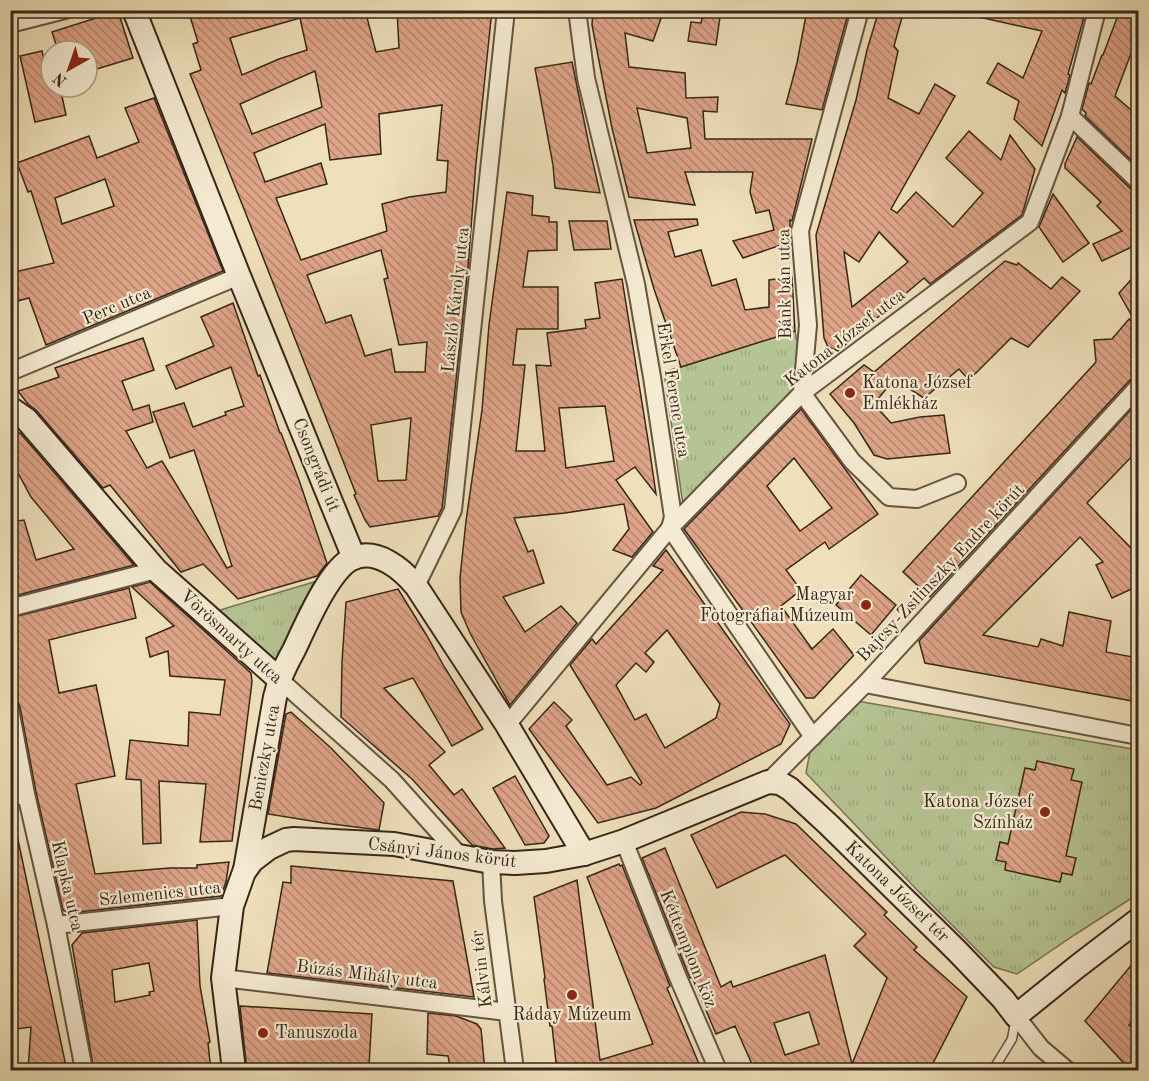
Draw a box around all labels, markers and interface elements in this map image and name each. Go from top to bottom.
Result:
north arrow [39,39,99,99]
text: N [50,68,70,89]
street label: László Károly utca [439,226,473,374]
street label: Bánk bán utca [775,228,795,340]
street label: Perc utca [80,284,154,328]
street label: Katona József utca [781,285,909,391]
street label: Erkel Ferenc utca [653,321,693,459]
place label: Katona József Emlékház [862,374,973,413]
marker: Katona József Emlékház [843,386,857,400]
street label: Csongrádi út [289,415,343,515]
street label: Bajcsy-Zsilinszky Endre körút [854,480,1028,666]
street label: Vörösmarty utca [176,586,286,688]
place label: Magyar Fotográfiai Múzeum [700,586,855,625]
marker: Magyar Fotográfiai Múzeum [859,598,873,612]
street label: Beniczky utca [247,703,283,813]
place label: Katona József Színház [923,793,1034,832]
marker: Katona József Színház [1038,805,1052,819]
street label: Csányi János körút [367,835,517,871]
street label: Katona József tér [841,838,953,946]
street label: Klapka utca [48,839,86,933]
street label: Szlemenics utca [98,879,222,909]
street label: Kéttemplom köz [656,887,720,1011]
street label: Kálvin tér [468,928,496,1009]
street label: Búzás Mihály utca [295,957,439,993]
marker: Ráday Múzeum [565,988,579,1002]
place label: Ráday Múzeum [512,1006,632,1024]
place label: Tanuszoda [275,1024,358,1042]
marker: Tanuszoda [256,1026,270,1040]

